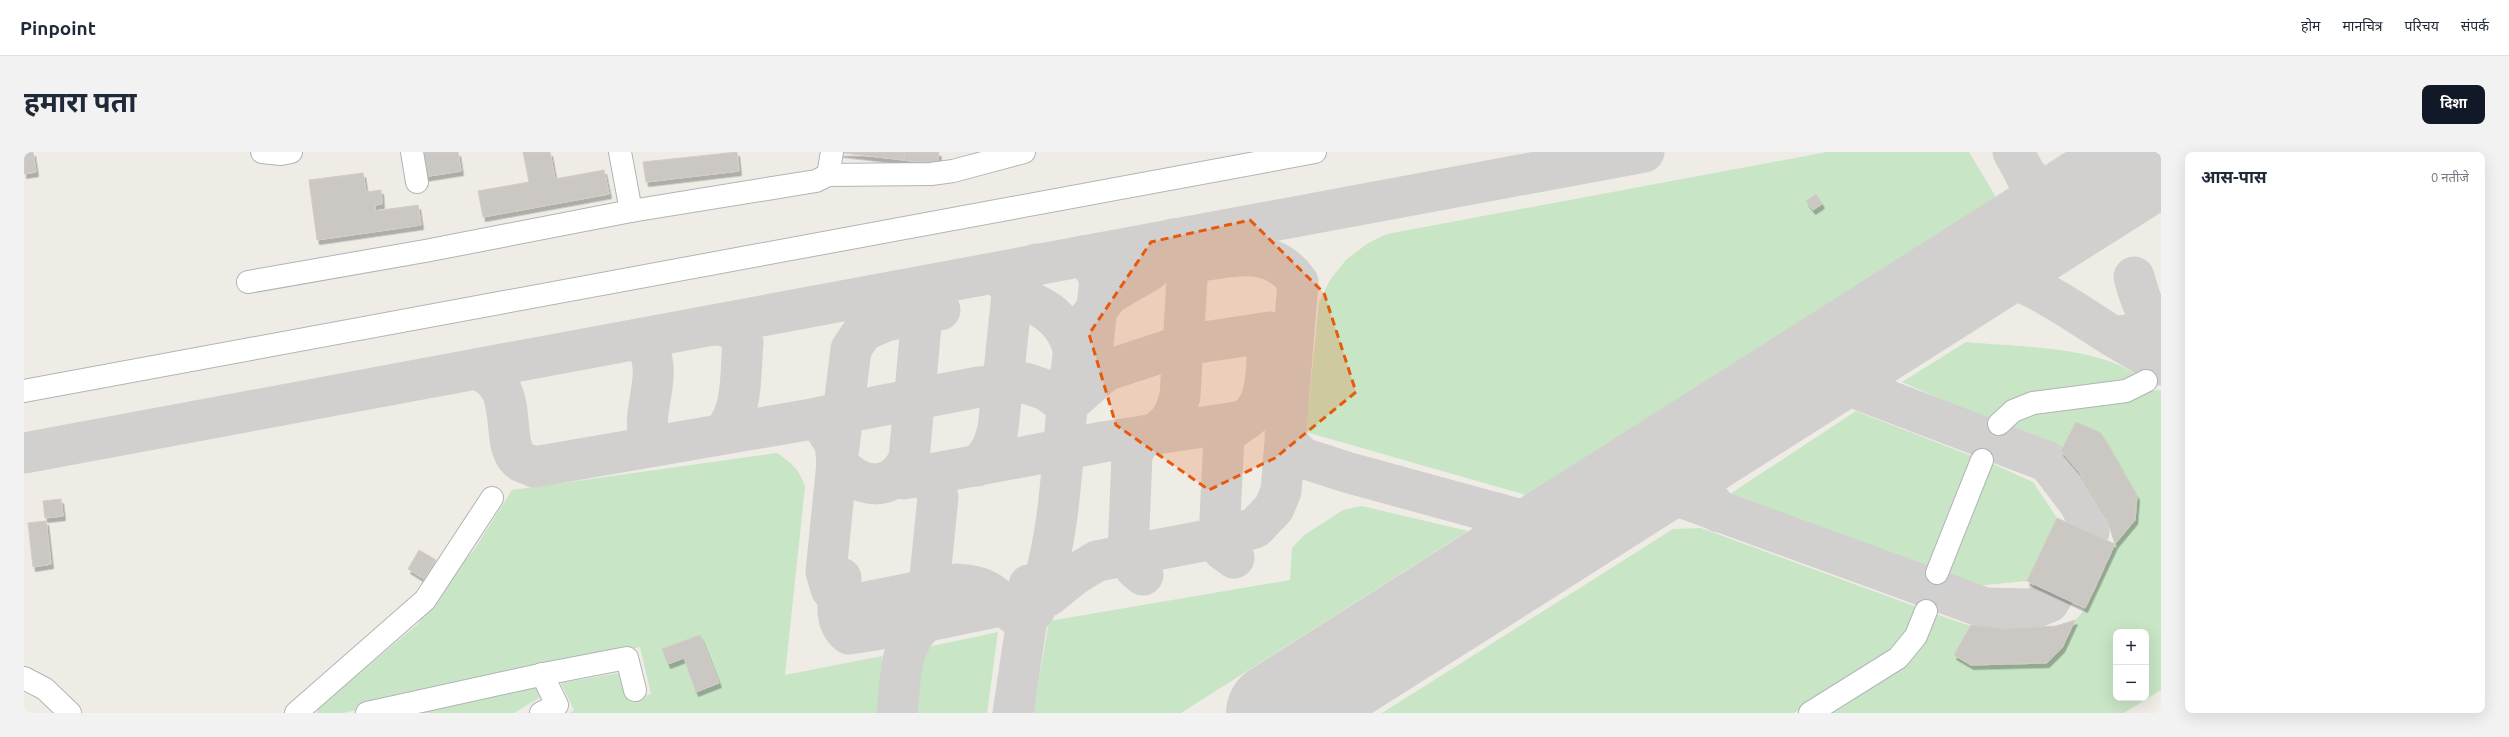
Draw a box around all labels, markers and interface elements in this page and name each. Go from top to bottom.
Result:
text: Pinpoint [20,17,96,39]
text: होम [2301,18,2320,34]
text: मानचित्र [2342,18,2383,34]
text: परिचय [2405,18,2439,34]
text: संपर्क [2461,18,2489,34]
button: दिशा [2422,85,2485,124]
text: हमारा पता [24,86,136,117]
text: आस-पास [2201,167,2267,186]
text: 0 नतीजे [2431,170,2469,184]
map controls [2113,629,2149,701]
button: + [2113,629,2149,665]
button: − [2113,665,2149,701]

